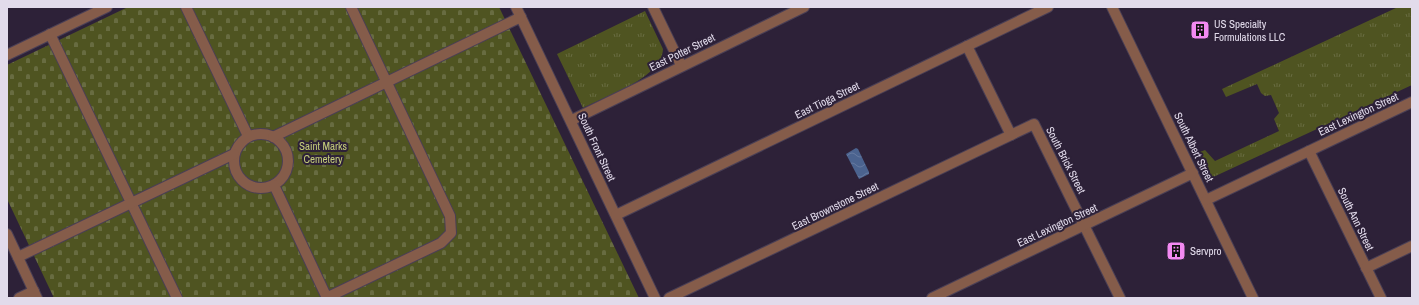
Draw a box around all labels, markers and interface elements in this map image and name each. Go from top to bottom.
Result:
place label: US Specialty Formulations LLC [1214,17,1286,44]
building icon: US Specialty Formulations LLC [1189,19,1211,41]
street label: East Potter Street [647,30,718,74]
street label: East Tioga Street [793,78,862,122]
street label: East Lexington Street [1316,89,1401,139]
street label: South Albert Street [1171,110,1217,185]
street label: South Front Street [575,111,619,184]
street label: South Brick Street [1043,124,1089,196]
park label: Saint Marks Cemetery [299,139,348,166]
street label: East Brownstone Street [789,179,881,233]
street label: South Ann Street [1335,185,1377,253]
street label: East Lexington Street [1015,200,1100,250]
building icon: Servpro [1165,240,1187,262]
place label: Servpro [1190,244,1222,258]

